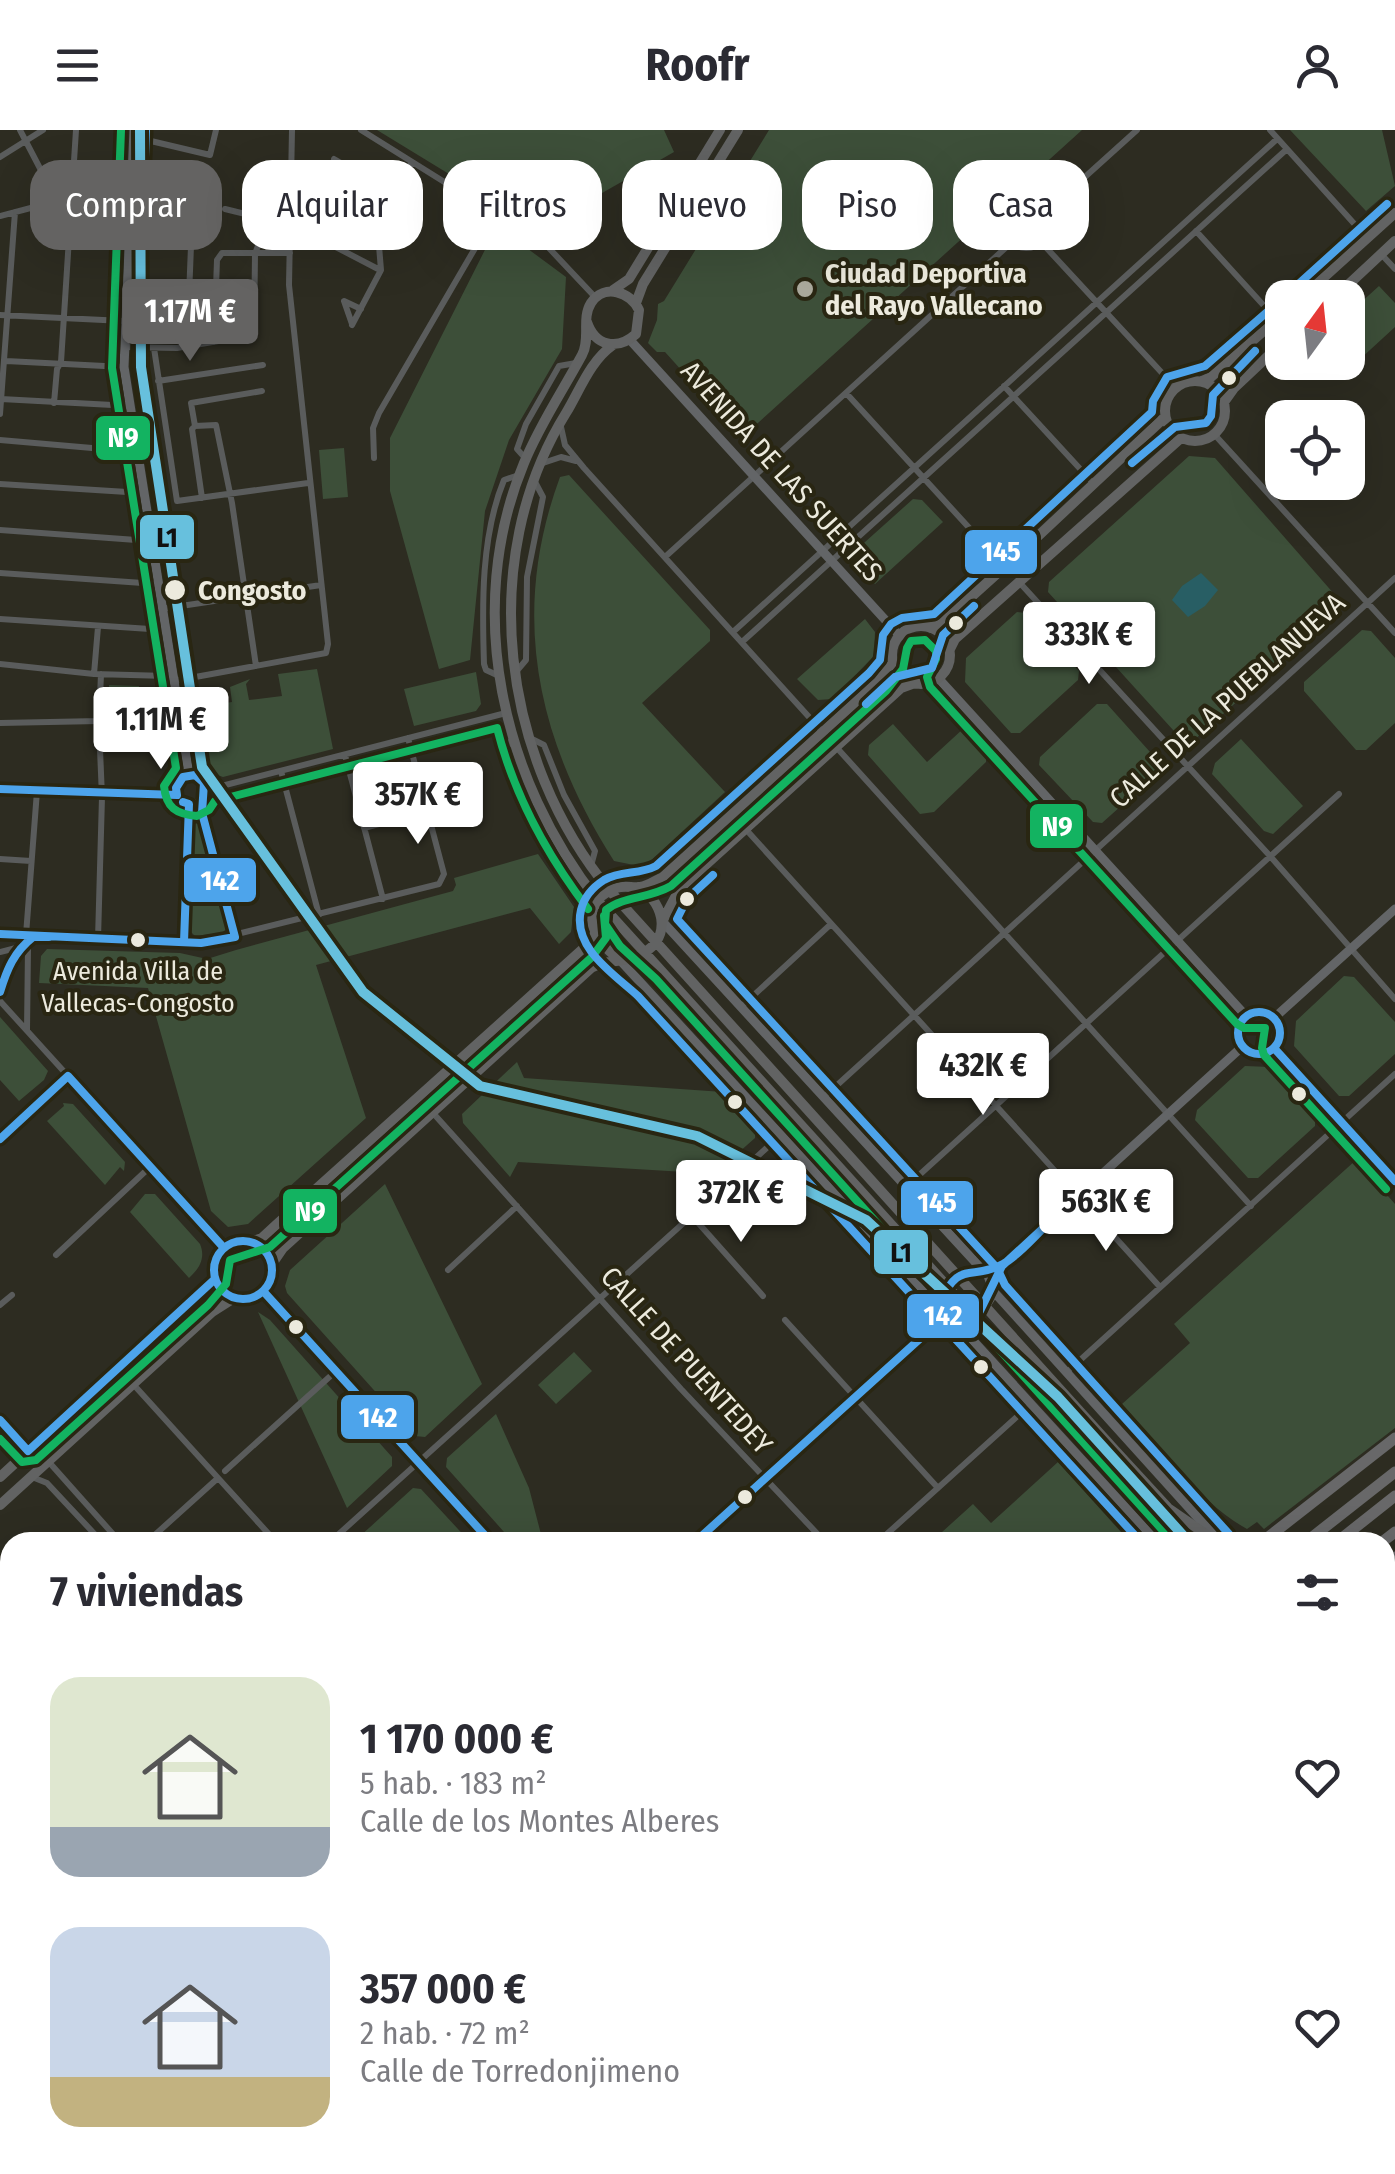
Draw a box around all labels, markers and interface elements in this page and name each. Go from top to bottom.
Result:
icon: menu [50,38,105,93]
text: Roofr [646,38,749,92]
icon: person [1290,38,1345,93]
chip: Comprar [30,160,222,250]
chip: Alquilar [242,160,423,250]
chip: Filtros [443,160,602,250]
chip: Nuevo [622,160,782,250]
chip: Piso [802,160,933,250]
chip: Casa [953,160,1089,250]
place label: Ciudad Deportiva del Rayo Vallecano [825,257,1043,322]
marker: Ciudad Deportiva del Rayo Vallecano [794,278,816,300]
pin: 1.17M € [98,279,282,364]
north arrow [1265,280,1365,380]
map controls [1265,280,1365,500]
text: 1.17M € [144,292,236,330]
street label: AVENIDA DE LAS SUERTES [674,354,889,588]
unlabelled marker [1219,368,1239,388]
button: locate [1265,400,1365,500]
line badge: N9 [94,414,152,462]
text: N9 [107,421,139,454]
line badge: L1 [138,513,196,561]
text: L1 [156,521,178,554]
line badge: 145 [963,528,1039,576]
text: 145 [981,535,1021,568]
place label: Congosto [198,574,307,607]
marker: Congosto [162,577,188,603]
street label: CALLE DE LA PUEBLANUEVA [1103,586,1352,815]
pin: 333K € [1008,602,1170,687]
unlabelled marker [946,613,966,633]
text: 333K € [1045,615,1133,653]
pin: 1.11M € [69,687,253,772]
text: 1.11M € [115,700,207,738]
pin: 357K € [337,762,499,847]
text: 357K € [375,775,461,813]
line badge: N9 [1028,802,1085,850]
text: N9 [1041,810,1073,843]
line badge: 142 [182,856,258,904]
text: 142 [201,864,239,897]
unlabelled marker [677,889,697,909]
marker: Avenida Villa de Vallecas-Congosto [128,930,148,950]
place label: Avenida Villa de Vallecas-Congosto [41,956,235,1019]
pin: 432K € [902,1033,1064,1118]
text: 432K € [939,1046,1027,1084]
unlabelled marker [1289,1084,1309,1104]
unlabelled marker [725,1092,745,1112]
pin: 372K € [660,1160,822,1245]
pin: 563K € [1025,1169,1187,1254]
text: 372K € [698,1173,784,1211]
line badge: 145 [899,1179,975,1227]
text: 563K € [1061,1182,1151,1220]
text: 145 [917,1186,957,1219]
line badge: N9 [281,1187,339,1235]
text: N9 [294,1195,326,1228]
line badge: L1 [872,1228,930,1276]
text: L1 [890,1236,912,1269]
street label: CALLE DE PUENTEDEY [594,1260,779,1461]
line badge: 142 [905,1292,981,1340]
text: 142 [924,1299,962,1332]
unlabelled marker [286,1317,306,1337]
unlabelled marker [971,1357,991,1377]
line badge: 142 [339,1393,416,1441]
text: 142 [359,1401,397,1434]
unlabelled marker [735,1487,755,1507]
icon: filters [1290,1565,1345,1620]
text: 7 viviendas [50,1567,243,1617]
text: 1 170 000 € [360,1714,554,1764]
icon: home [130,1717,250,1837]
icon: heart [1290,1750,1345,1805]
text: 5 hab. · 183 m² [360,1764,547,1802]
text: Calle de los Montes Alberes [360,1802,719,1840]
text: 357 000 € [360,1964,526,2014]
icon: home [130,1967,250,2087]
icon: heart [1290,2000,1345,2055]
text: 2 hab. · 72 m² [360,2014,530,2052]
text: Calle de Torredonjimeno [360,2052,680,2090]

